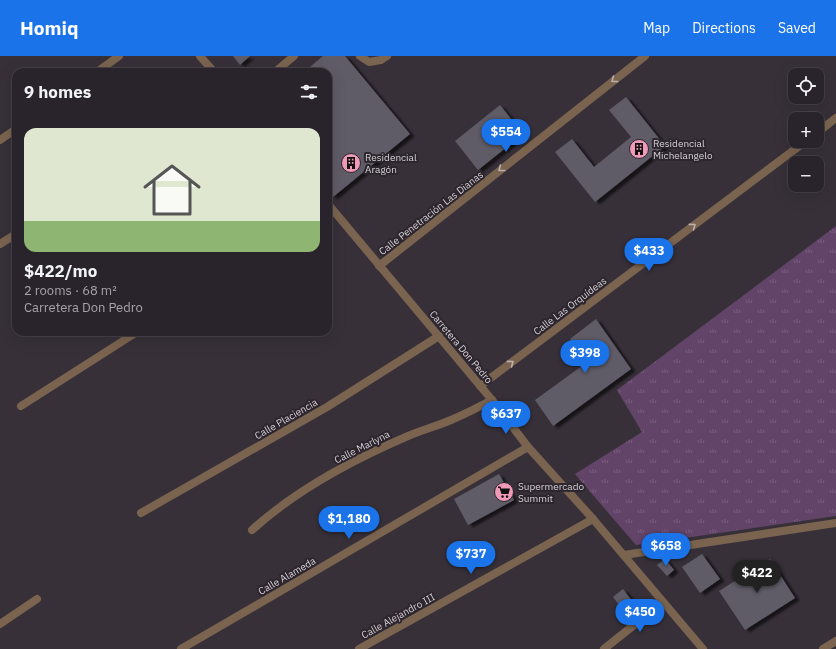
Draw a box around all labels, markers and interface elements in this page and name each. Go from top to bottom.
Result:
text: Homiq [20,16,78,40]
text: Map [643,19,670,37]
text: Directions [692,19,756,37]
text: Saved [778,19,816,37]
map controls [788,68,824,192]
button: locate [788,68,824,104]
one-way arrow [612,76,619,83]
text: 9 homes [24,81,91,103]
icon: filters [298,81,320,103]
button: + [788,112,824,148]
pin: $554 [482,119,530,153]
text: $554 [490,123,522,140]
place label: Residencial Michelangelo [653,137,713,162]
building icon: Residencial Michelangelo [628,138,650,160]
place label: Residencial Aragón [365,151,417,176]
building icon: Residencial Aragón [340,152,362,174]
icon: home [136,154,208,226]
button: − [788,156,824,192]
one-way arrow [499,165,506,172]
street label: Calle Penetración Las Dianas [376,168,486,258]
one-way arrow [689,223,696,230]
pin: $433 [625,238,673,272]
text: $433 [633,242,665,259]
text: $422/mo [24,260,97,282]
street label: Calle Las Orquídeas [531,274,609,338]
text: 2 rooms · 68 m² [24,282,117,299]
text: Carretera Don Pedro [24,299,143,316]
street label: Carretera Don Pedro [427,308,496,386]
pin: $398 [561,340,609,374]
text: $398 [569,344,601,361]
one-way arrow [507,360,514,367]
street label: Calle Placiencia [252,395,320,442]
pin: $637 [482,401,530,435]
text: $637 [490,405,522,422]
street label: Calle Marlyna [332,427,393,467]
place label: Supermercado Summit [518,480,584,505]
supermarket icon: Supermercado Summit [493,481,515,503]
pin: $1,180 [316,506,382,540]
text: $1,180 [327,510,371,527]
pin: $658 [642,533,690,567]
text: $658 [650,537,682,554]
pin: $737 [447,541,495,575]
text: $737 [455,545,487,562]
street label: Calle Alameda [256,554,319,598]
pin: $422 [733,560,781,594]
text: $422 [741,564,773,581]
street label: Calle Alejandro III [359,590,437,642]
pin: $450 [616,599,664,633]
text: $450 [624,603,656,620]

